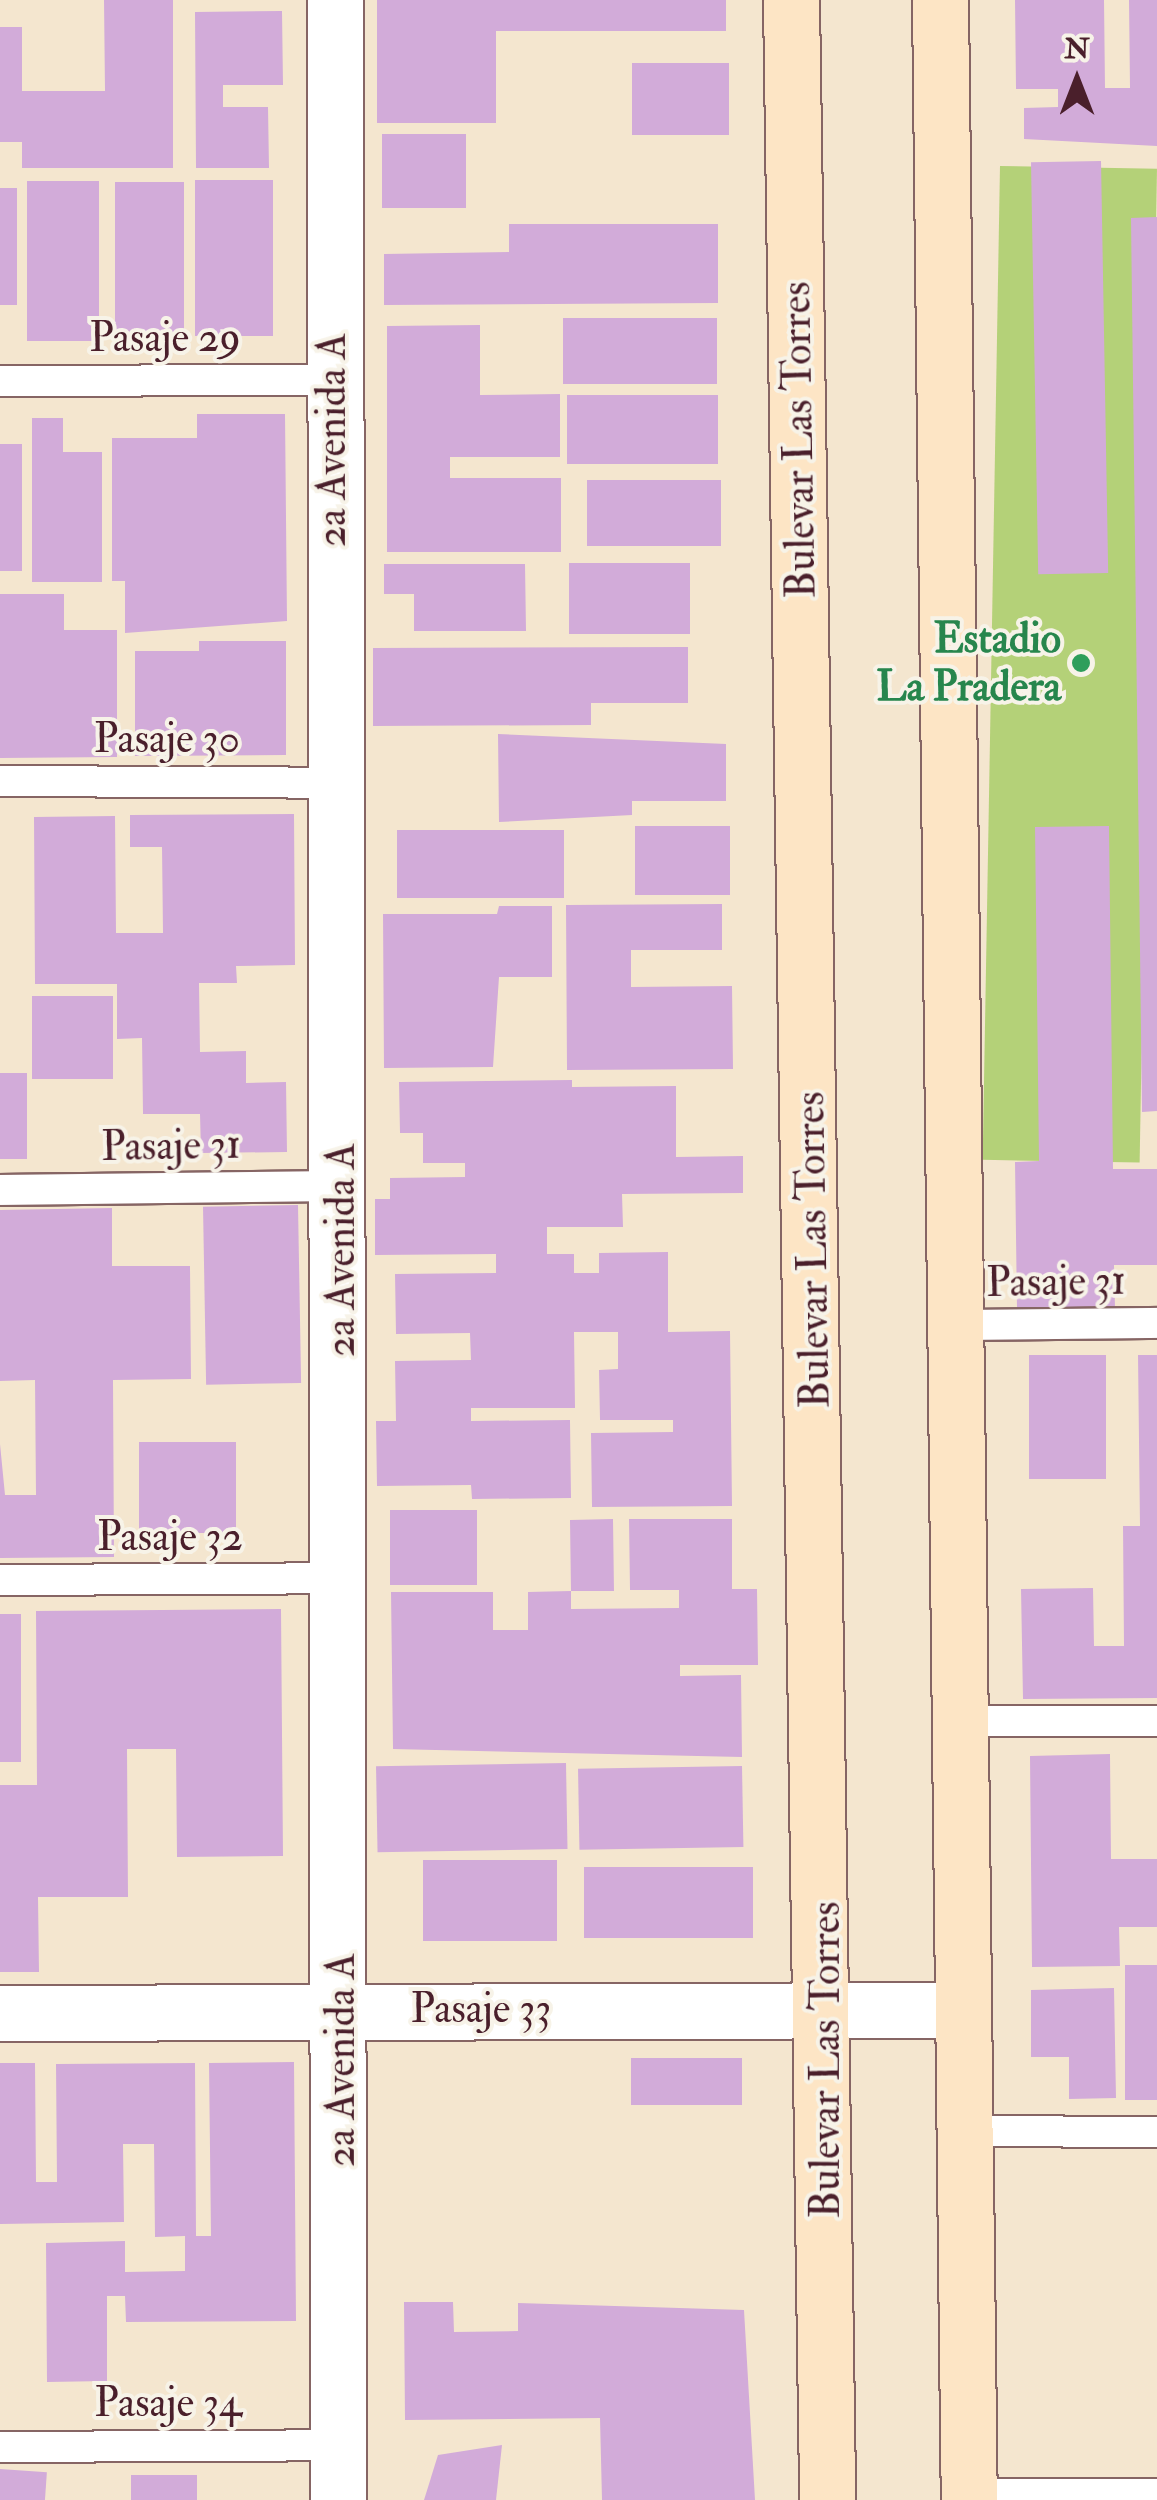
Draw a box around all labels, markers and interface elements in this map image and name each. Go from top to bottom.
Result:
north arrow [1027,30,1127,130]
text: N [1064,32,1090,67]
street label: Bulevar Las Torres [771,281,827,599]
street label: Pasaje 29 [89,313,241,363]
street label: 2a Avenida A [307,333,357,547]
place label: Estadio La Pradera [876,614,1061,712]
marker: Estadio La Pradera [1070,652,1092,674]
street label: Pasaje 30 [94,714,240,764]
street label: Bulevar Las Torres [785,1091,841,1409]
street label: Pasaje 31 [101,1120,241,1172]
street label: 2a Avenida A [316,1143,366,1357]
street label: Pasaje 31 [986,1256,1126,1308]
street label: Pasaje 32 [97,1512,243,1562]
street label: Bulevar Las Torres [801,1901,851,2219]
street label: 2a Avenida A [316,1953,366,2167]
street label: Pasaje 33 [411,1984,551,2034]
street label: Pasaje 34 [94,2378,242,2428]

